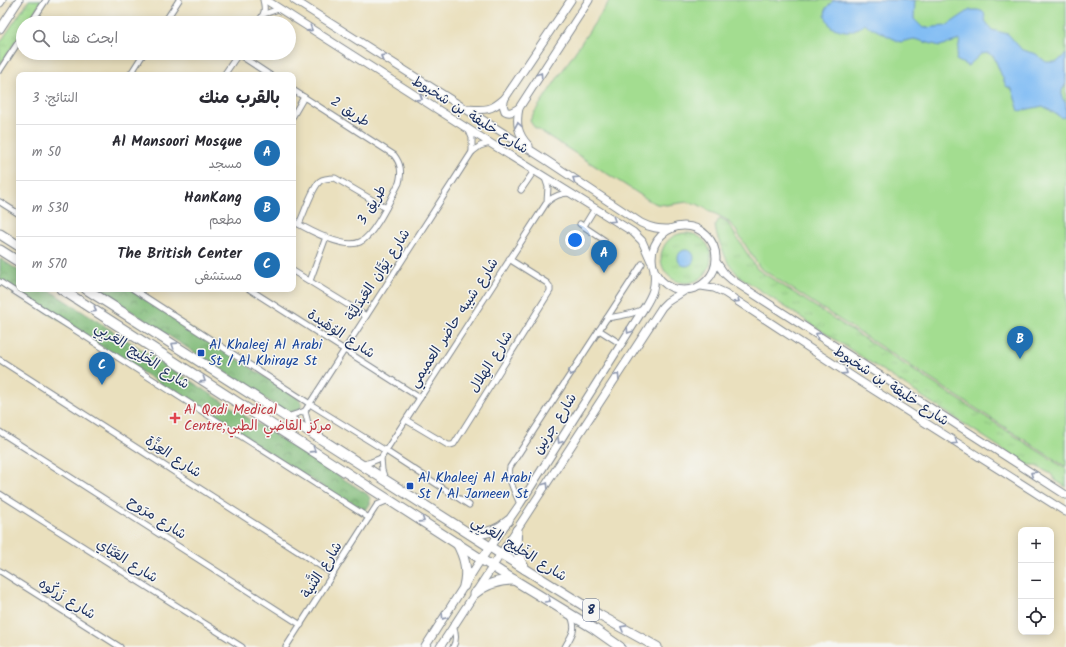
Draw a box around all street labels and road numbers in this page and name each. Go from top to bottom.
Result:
street label: شارع خليفة بن شخبوط [407,70,533,160]
street label: طريق 2 [326,91,374,133]
street label: طريق 3 [351,181,393,229]
street label: شارع يَوَّان العَبدَلِيَّة [340,225,416,325]
street label: شارع شيبه حاضر العميمي [404,254,505,393]
street label: شارع الوُهَيدة [303,304,379,364]
street label: شارع الخَلِيج العَربِي [90,317,194,396]
street label: شارع الهِلال [463,327,519,397]
street label: شارع خليفة بن شخبوط [829,340,953,432]
street label: شارع جرنين [527,389,583,459]
street label: شارع العِزَّة [140,430,206,484]
street label: شارع مرَوح [123,491,191,545]
street label: شارع الخَلِيج العَربِي [466,511,571,588]
street label: شارع العَيَّاي [92,533,162,589]
street label: شارع الثَّنية [295,537,348,603]
street label: شارع زَركُوه [34,573,100,625]
road number: 8 [583,599,599,621]

